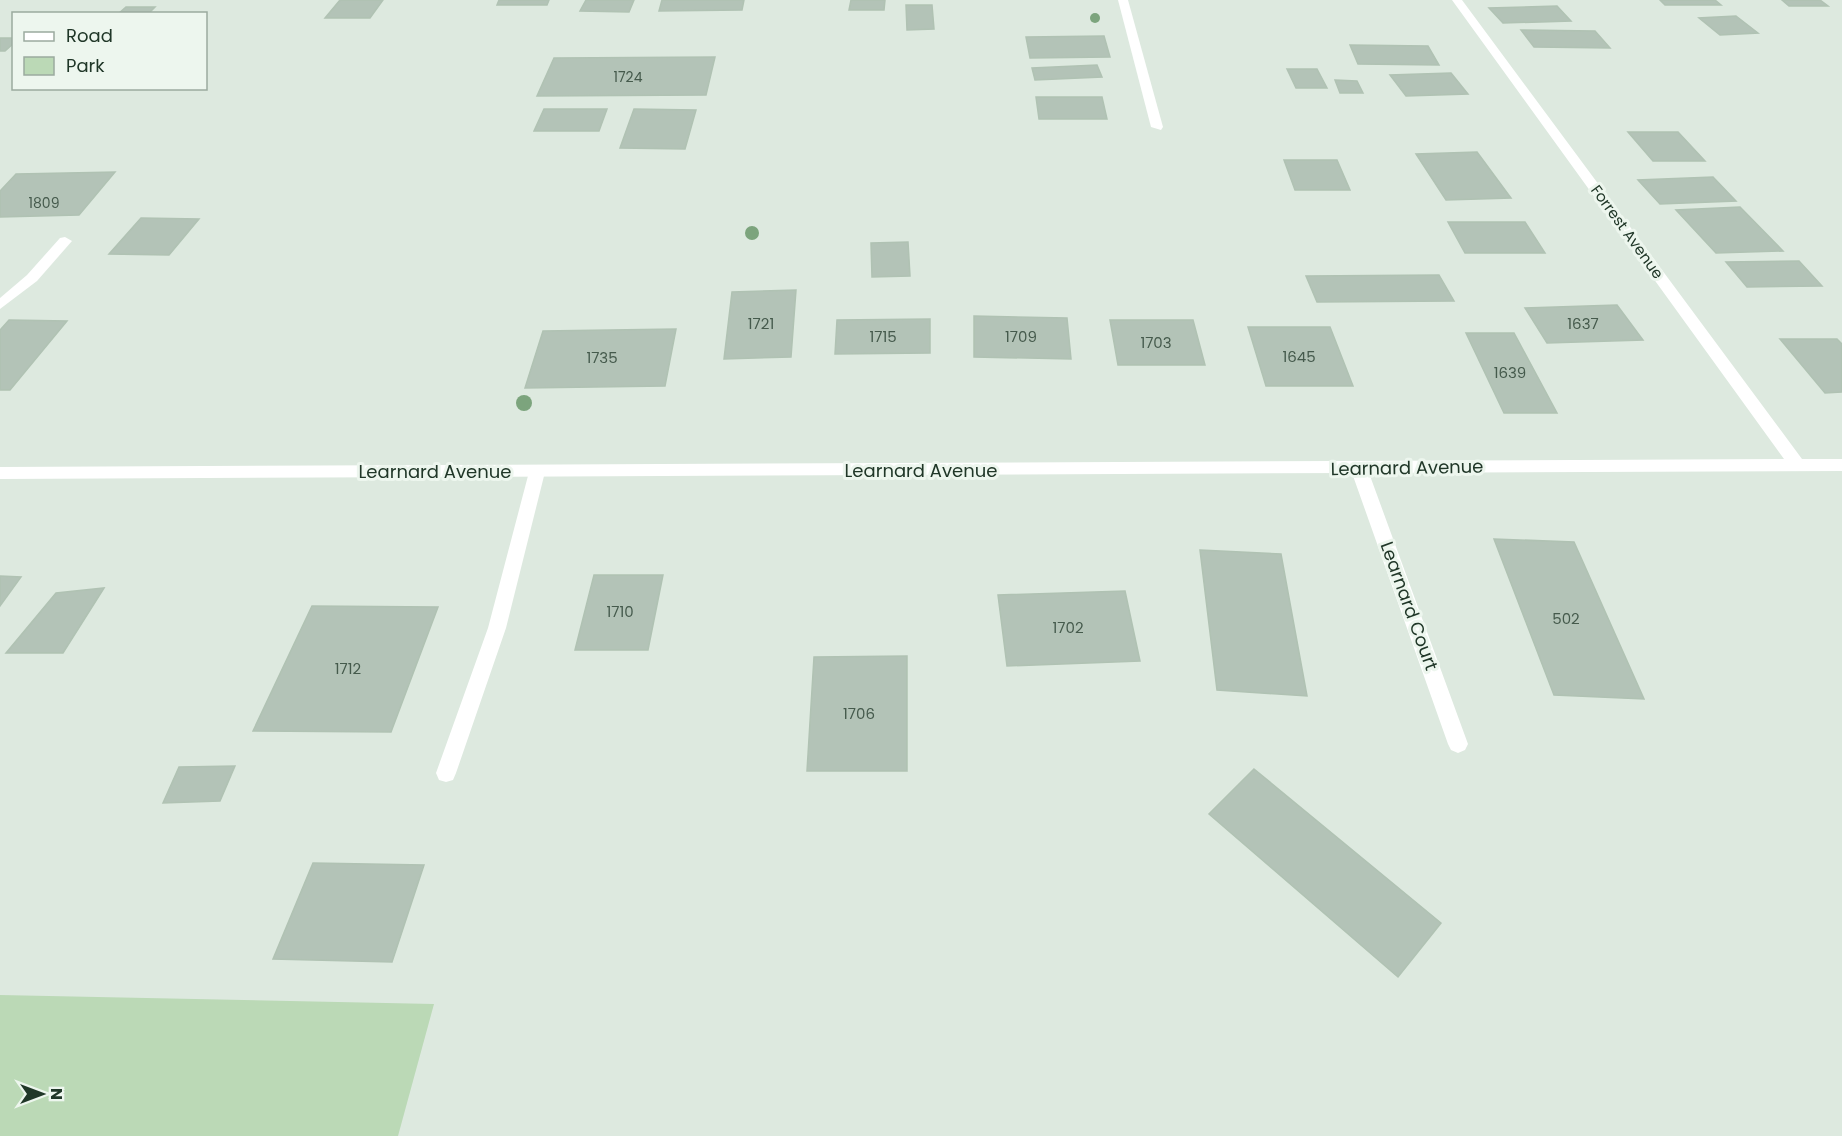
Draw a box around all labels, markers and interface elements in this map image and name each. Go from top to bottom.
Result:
legend [12,12,207,90]
text: Road [66,23,113,48]
text: Park [66,53,105,78]
house number: 1724 [614,67,643,87]
street label: Forrest Avenue [1586,181,1669,283]
house number: 1809 [29,193,59,213]
house number: 1721 [748,313,774,334]
house number: 1637 [1567,313,1599,334]
house number: 1715 [869,326,897,347]
house number: 1709 [1005,326,1037,347]
house number: 1703 [1140,332,1172,353]
house number: 1645 [1282,346,1316,367]
house number: 1735 [586,347,618,368]
house number: 1639 [1494,362,1526,383]
street label: Learnard Avenue [1330,454,1484,481]
street label: Learnard Avenue [845,458,997,483]
street label: Learnard Avenue [359,459,511,484]
street label: Learnard Court [1375,538,1444,674]
house number: 1710 [606,601,634,622]
house number: 502 [1552,608,1580,629]
house number: 1702 [1052,617,1084,638]
house number: 1712 [335,658,361,679]
house number: 1706 [843,703,875,724]
north arrow [12,1064,72,1124]
text: N [45,1088,68,1100]

